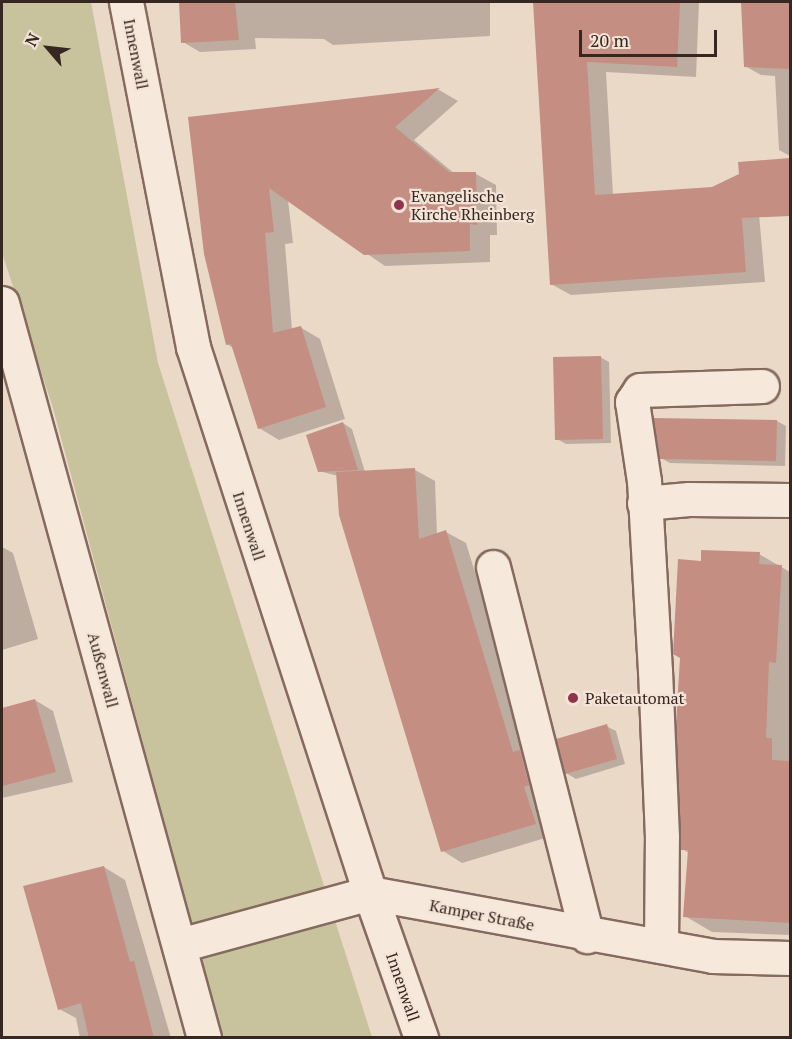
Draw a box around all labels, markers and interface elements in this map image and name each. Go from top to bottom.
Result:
street label: Innenwall [120,17,152,91]
north arrow [18,18,78,78]
scale bar [582,18,720,56]
text: 20 m [590,28,629,52]
text: N [20,29,45,50]
place label: Evangelische Kirche Rheinberg [411,186,534,224]
marker: Evangelische Kirche Rheinberg [392,198,406,212]
street label: Innenwall [229,489,269,563]
street label: Außenwall [84,630,122,710]
place label: Paketautomat [585,688,685,708]
marker: Paketautomat [566,691,580,705]
street label: Kamper Straße [428,895,536,935]
street label: Innenwall [382,950,424,1024]

